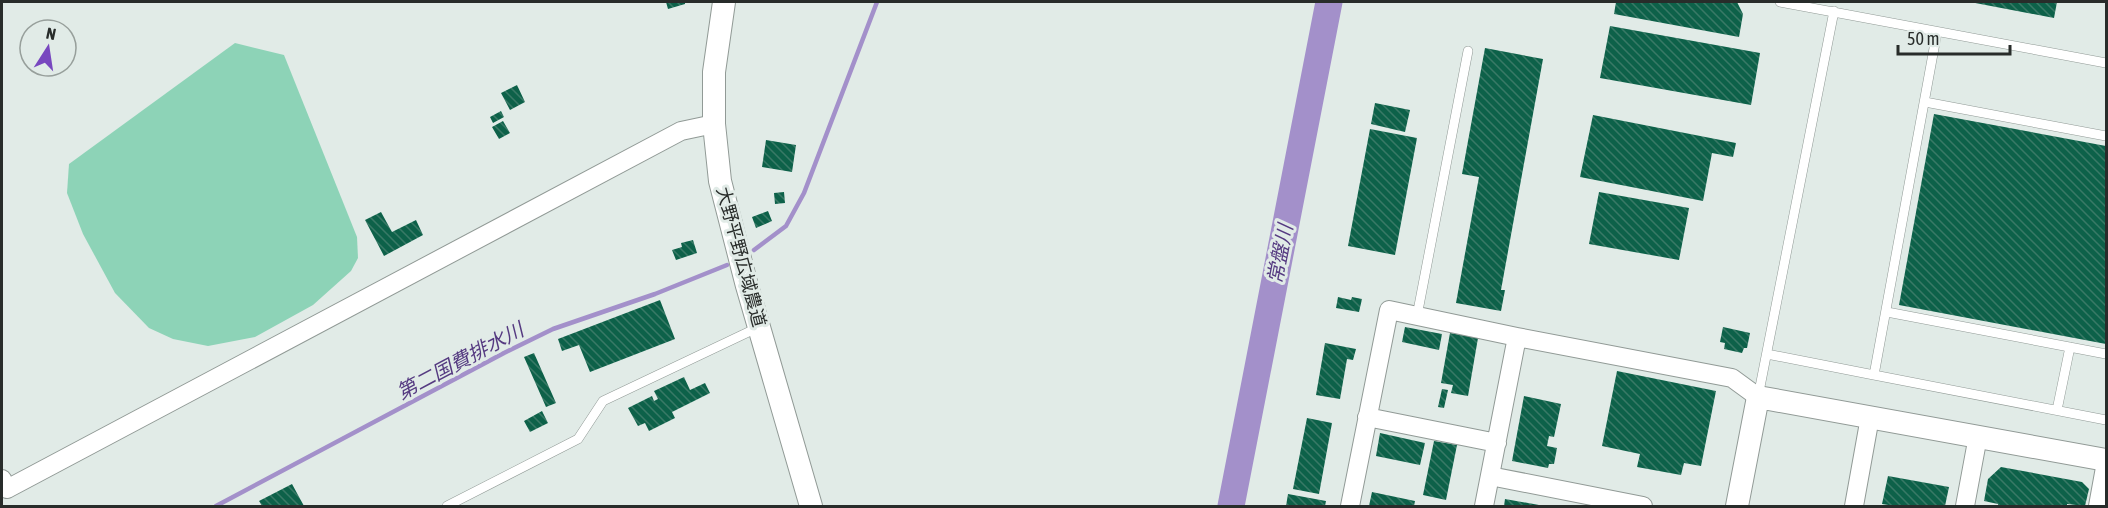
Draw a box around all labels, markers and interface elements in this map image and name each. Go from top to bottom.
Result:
north arrow [18,18,78,78]
scale bar [1898,18,2010,56]
text: N [45,24,58,43]
text: 50 m [1907,28,1939,49]
street label: 大野平野広域農道 [713,185,770,329]
water label: 常盤川 [1262,220,1297,286]
water label: 第二国費排水川 [393,317,529,404]

